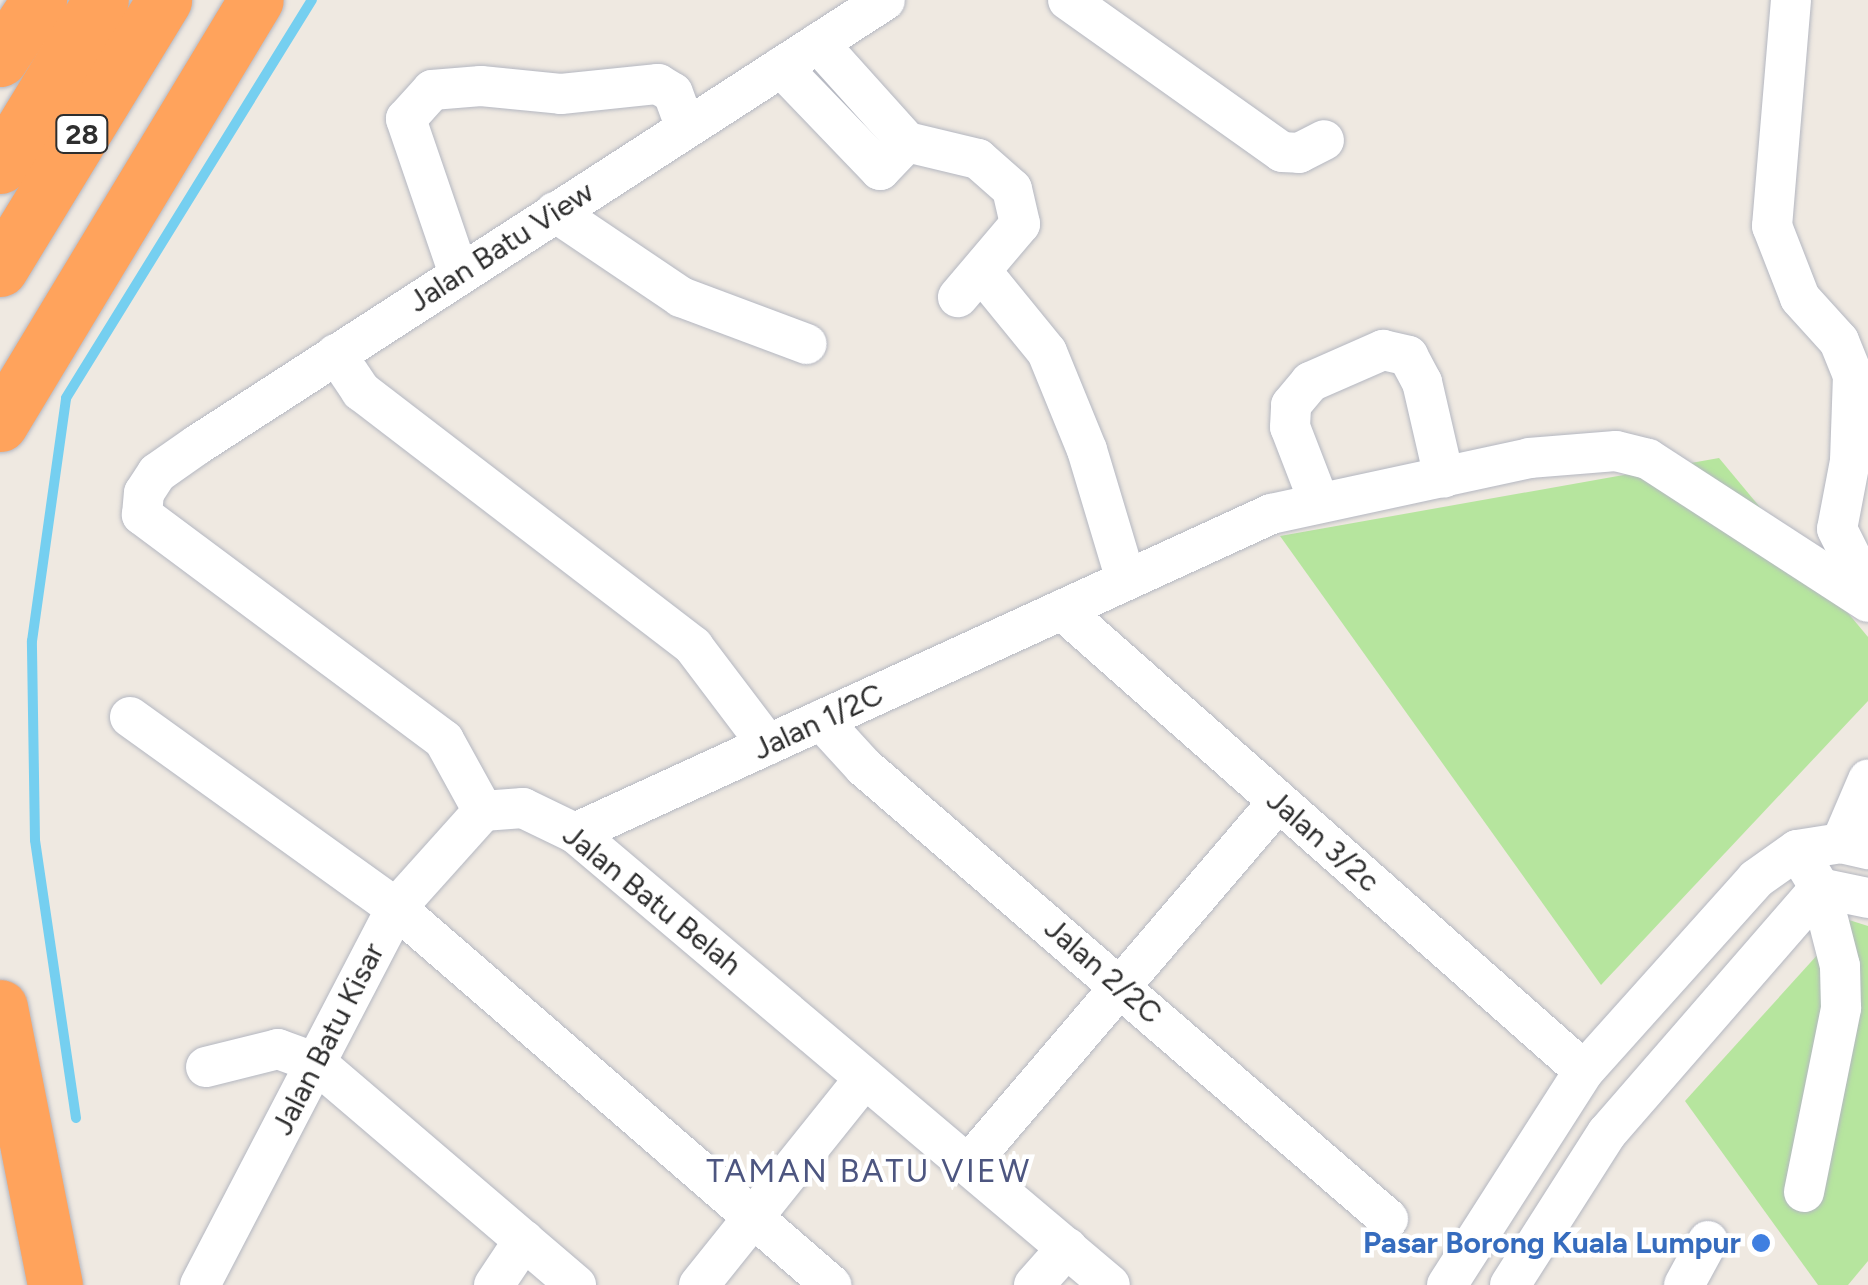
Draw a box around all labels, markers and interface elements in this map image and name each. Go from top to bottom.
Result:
road number: 28 [54,111,110,157]
street label: Jalan Batu View [402,174,600,320]
street label: Jalan 1/2C [747,676,889,768]
street label: Jalan 3/2c [1259,782,1387,900]
street label: Jalan Batu Belah [555,817,749,983]
street label: Jalan 2/2C [1037,910,1169,1032]
street label: Jalan Batu Kisar [264,937,392,1141]
district label: TAMAN BATU VIEW [706,1152,1032,1190]
place label: Pasar Borong Kuala Lumpur [1363,1225,1741,1261]
marker: Pasar Borong Kuala Lumpur [1750,1232,1772,1254]

